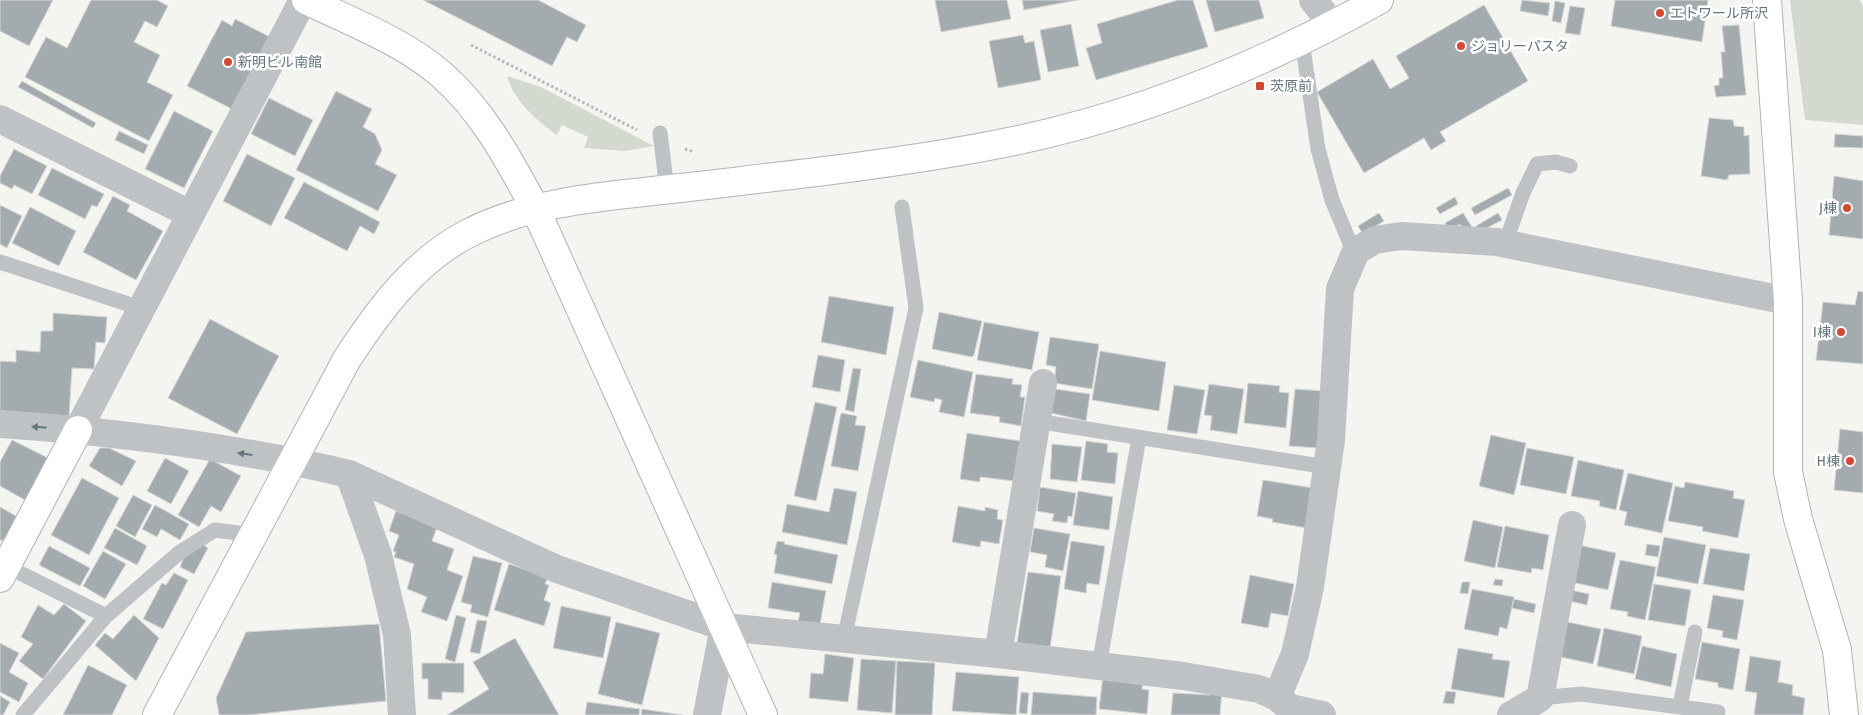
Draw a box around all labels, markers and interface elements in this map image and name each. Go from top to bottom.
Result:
place label: エトワール所沢 [1670,5,1768,22]
marker: エトワール所沢 [1654,7,1666,19]
place label: ジョリーパスタ [1471,38,1569,55]
marker: ジョリーパスタ [1455,40,1467,52]
place label: 新明ビル南館 [238,54,322,71]
marker: 新明ビル南館 [222,56,234,68]
place label: 茨原前 [1270,78,1312,95]
marker: 茨原前 [1254,80,1266,92]
place label: J棟 [1819,200,1837,217]
marker: J棟 [1841,202,1853,214]
place label: I棟 [1813,324,1831,341]
marker: I棟 [1835,326,1847,338]
one-way arrow [31,423,47,431]
one-way arrow [237,450,253,458]
place label: H棟 [1816,453,1840,470]
marker: H棟 [1844,455,1856,467]

